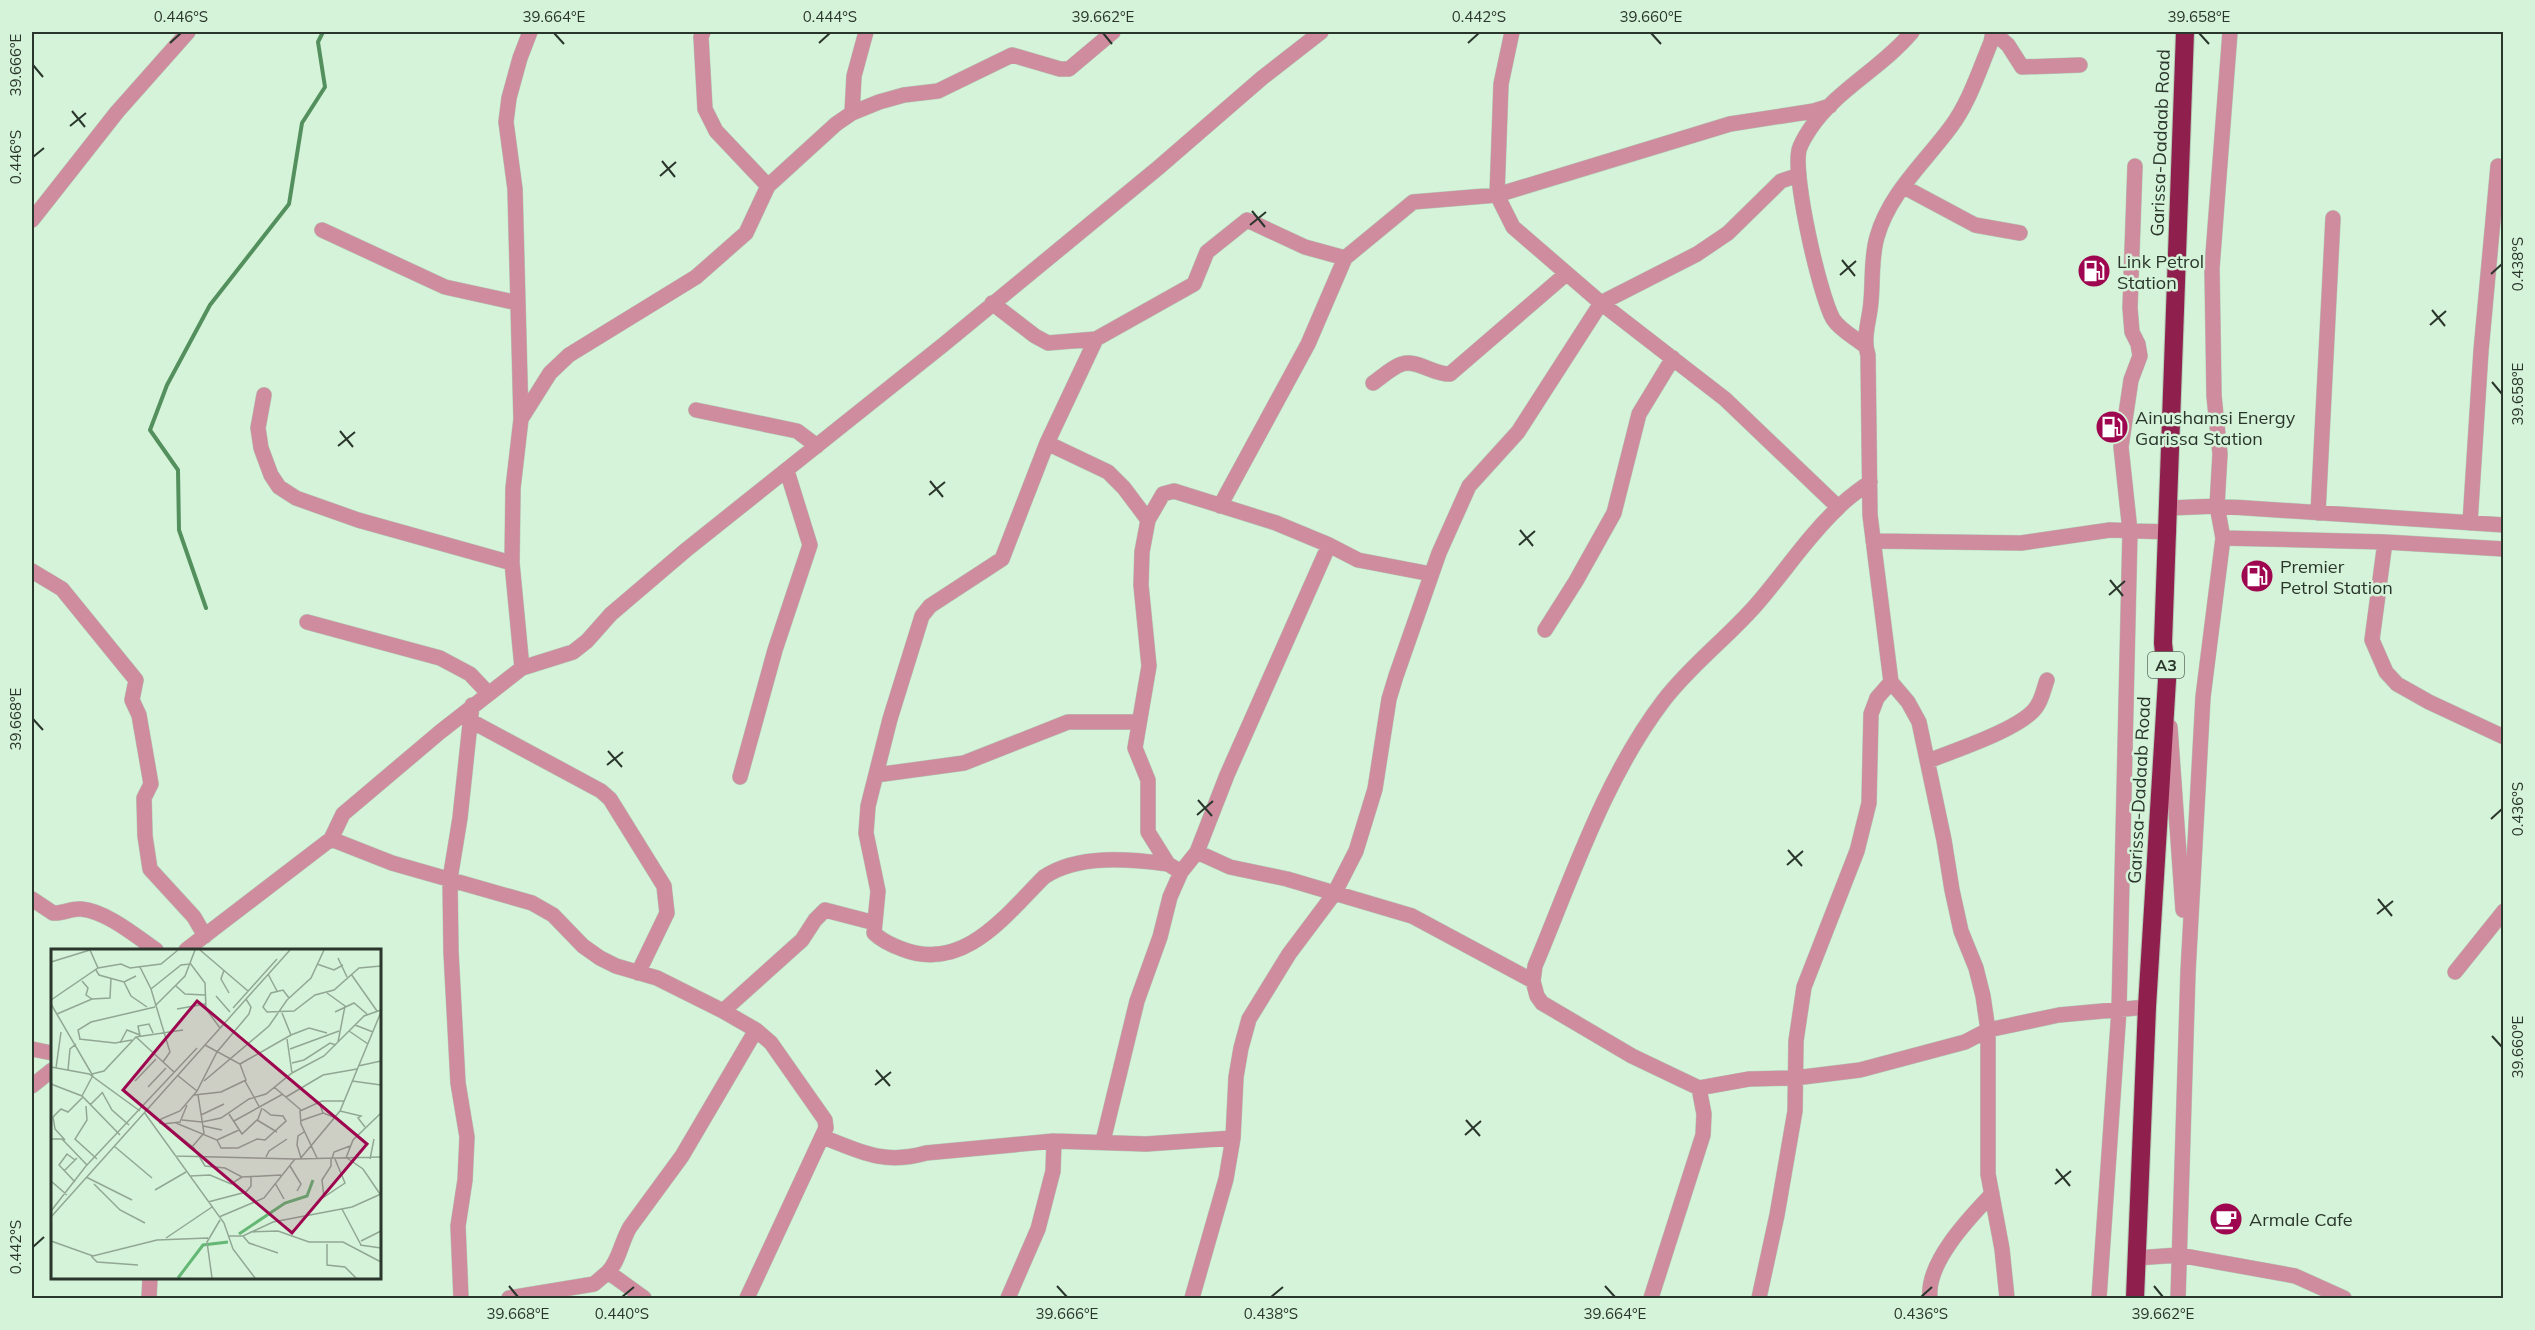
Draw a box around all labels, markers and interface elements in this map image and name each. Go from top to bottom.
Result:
text: 0.446°S [154,7,208,26]
text: 39.664°E [523,7,586,26]
text: 0.444°S [803,7,857,26]
text: 39.662°E [1072,7,1135,26]
text: 0.442°S [1452,7,1506,26]
text: 39.660°E [1620,7,1683,26]
text: 39.658°E [2168,7,2231,26]
text: 39.666°E [6,33,25,96]
street label: Garissa-Dadaab Road [2145,49,2175,237]
text: 0.446°S [6,130,25,184]
text: 0.438°S [2508,237,2527,291]
place label: Link Petrol Station [2117,250,2204,294]
fuel station icon: Link Petrol Station [2076,253,2112,289]
text: 39.658°E [2508,362,2527,425]
place label: Ainushamsi Energy Garissa Station [2135,406,2296,450]
fuel station icon: Ainushamsi Energy Garissa Station [2094,409,2130,445]
place label: Premier Petrol Station [2280,555,2393,599]
fuel station icon: Premier Petrol Station [2239,558,2275,594]
road number: A3 [2148,652,2184,678]
text: 39.668°E [6,687,25,750]
street label: Garissa-Dadaab Road [2123,696,2155,884]
text: 0.436°S [2508,782,2527,836]
inset map [51,949,381,1279]
text: 39.660°E [2508,1015,2527,1078]
cafe icon: Armale Cafe [2208,1201,2244,1237]
place label: Armale Cafe [2249,1208,2353,1231]
text: 0.442°S [6,1220,25,1274]
text: 39.668°E [487,1304,550,1323]
text: 0.440°S [595,1304,649,1323]
text: 39.666°E [1036,1304,1099,1323]
text: 0.438°S [1244,1304,1298,1323]
text: 39.664°E [1584,1304,1647,1323]
text: 0.436°S [1894,1304,1948,1323]
text: 39.662°E [2132,1304,2195,1323]

